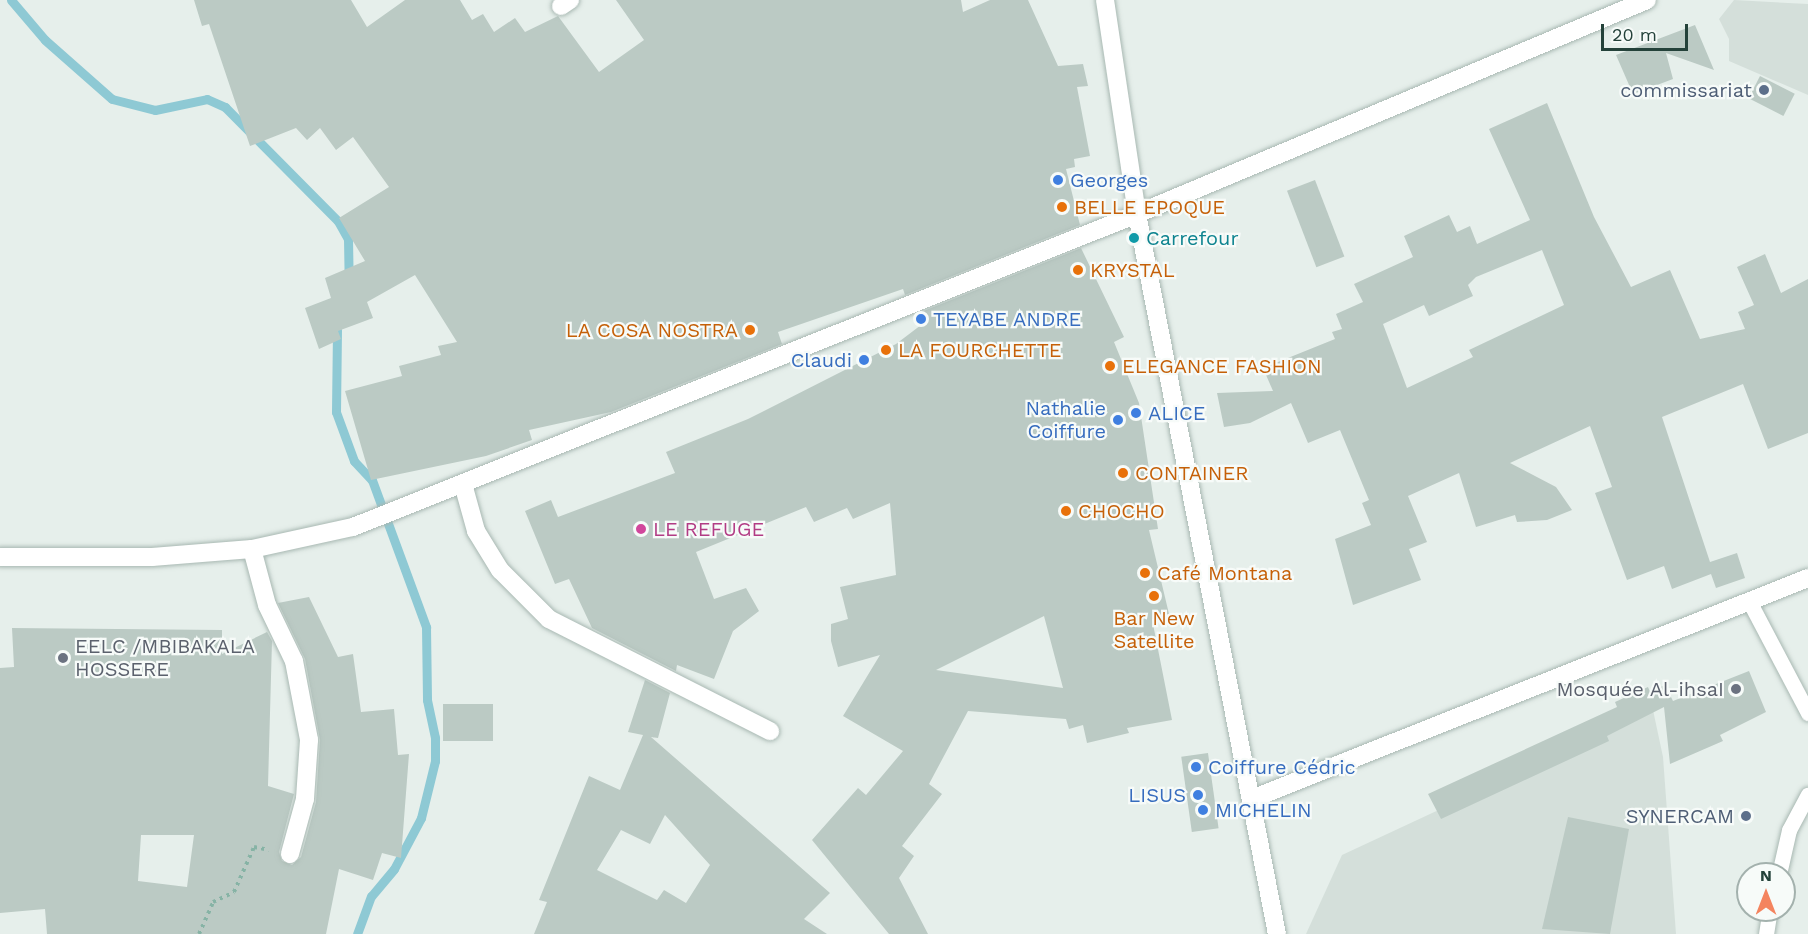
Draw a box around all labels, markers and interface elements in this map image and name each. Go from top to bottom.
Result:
scale bar [1604,12,1691,50]
text: 20 m [1612,24,1657,45]
place label: commissariat [1620,78,1752,102]
marker: commissariat [1757,83,1771,97]
place label: Georges [1070,168,1148,192]
marker: Georges [1051,173,1065,187]
place label: BELLE EPOQUE [1074,195,1225,219]
marker: BELLE EPOQUE [1055,200,1069,214]
place label: Carrefour [1146,226,1239,250]
marker: Carrefour [1127,231,1141,245]
place label: KRYSTAL [1090,258,1175,282]
marker: KRYSTAL [1071,263,1085,277]
place label: TEYABE ANDRE [933,307,1082,331]
marker: TEYABE ANDRE [914,312,928,326]
place label: LA COSA NOSTRA [564,318,738,342]
marker: LA COSA NOSTRA [743,323,757,337]
place label: LA FOURCHETTE [898,338,1062,362]
marker: LA FOURCHETTE [879,343,893,357]
place label: Claudi [791,348,852,372]
marker: Claudi [857,353,871,367]
place label: ELEGANCE FASHION [1122,354,1322,378]
marker: ELEGANCE FASHION [1103,359,1117,373]
place label: Nathalie Coiffure [1025,396,1106,443]
place label: ALICE [1148,401,1206,425]
marker: ALICE [1129,406,1143,420]
marker: Nathalie Coiffure [1111,413,1125,427]
place label: CONTAINER [1135,461,1248,485]
marker: CONTAINER [1116,466,1130,480]
place label: CHOCHO [1078,499,1165,523]
marker: CHOCHO [1059,504,1073,518]
place label: LE REFUGE [653,517,764,541]
marker: LE REFUGE [634,522,648,536]
place label: Café Montana [1157,561,1292,585]
marker: Café Montana [1138,566,1152,580]
marker: Bar New Satellite [1147,589,1161,603]
place label: Bar New Satellite [1113,606,1195,653]
place label: EELC /MBIBAKALA HOSSERE [75,634,255,681]
marker: EELC /MBIBAKALA HOSSERE [56,651,70,665]
place label: Mosquée Al-ihsaI [1556,677,1724,701]
marker: Mosquée Al-ihsaI [1729,682,1743,696]
place label: Coiffure Cédric [1208,755,1356,779]
marker: Coiffure Cédric [1189,760,1203,774]
place label: LISUS [1128,783,1186,807]
marker: LISUS [1191,788,1205,802]
place label: MICHELIN [1215,798,1312,822]
marker: MICHELIN [1196,803,1210,817]
place label: SYNERCAM [1626,804,1734,828]
marker: SYNERCAM [1739,809,1753,823]
north arrow [1736,862,1796,922]
text: N [1760,866,1772,885]

